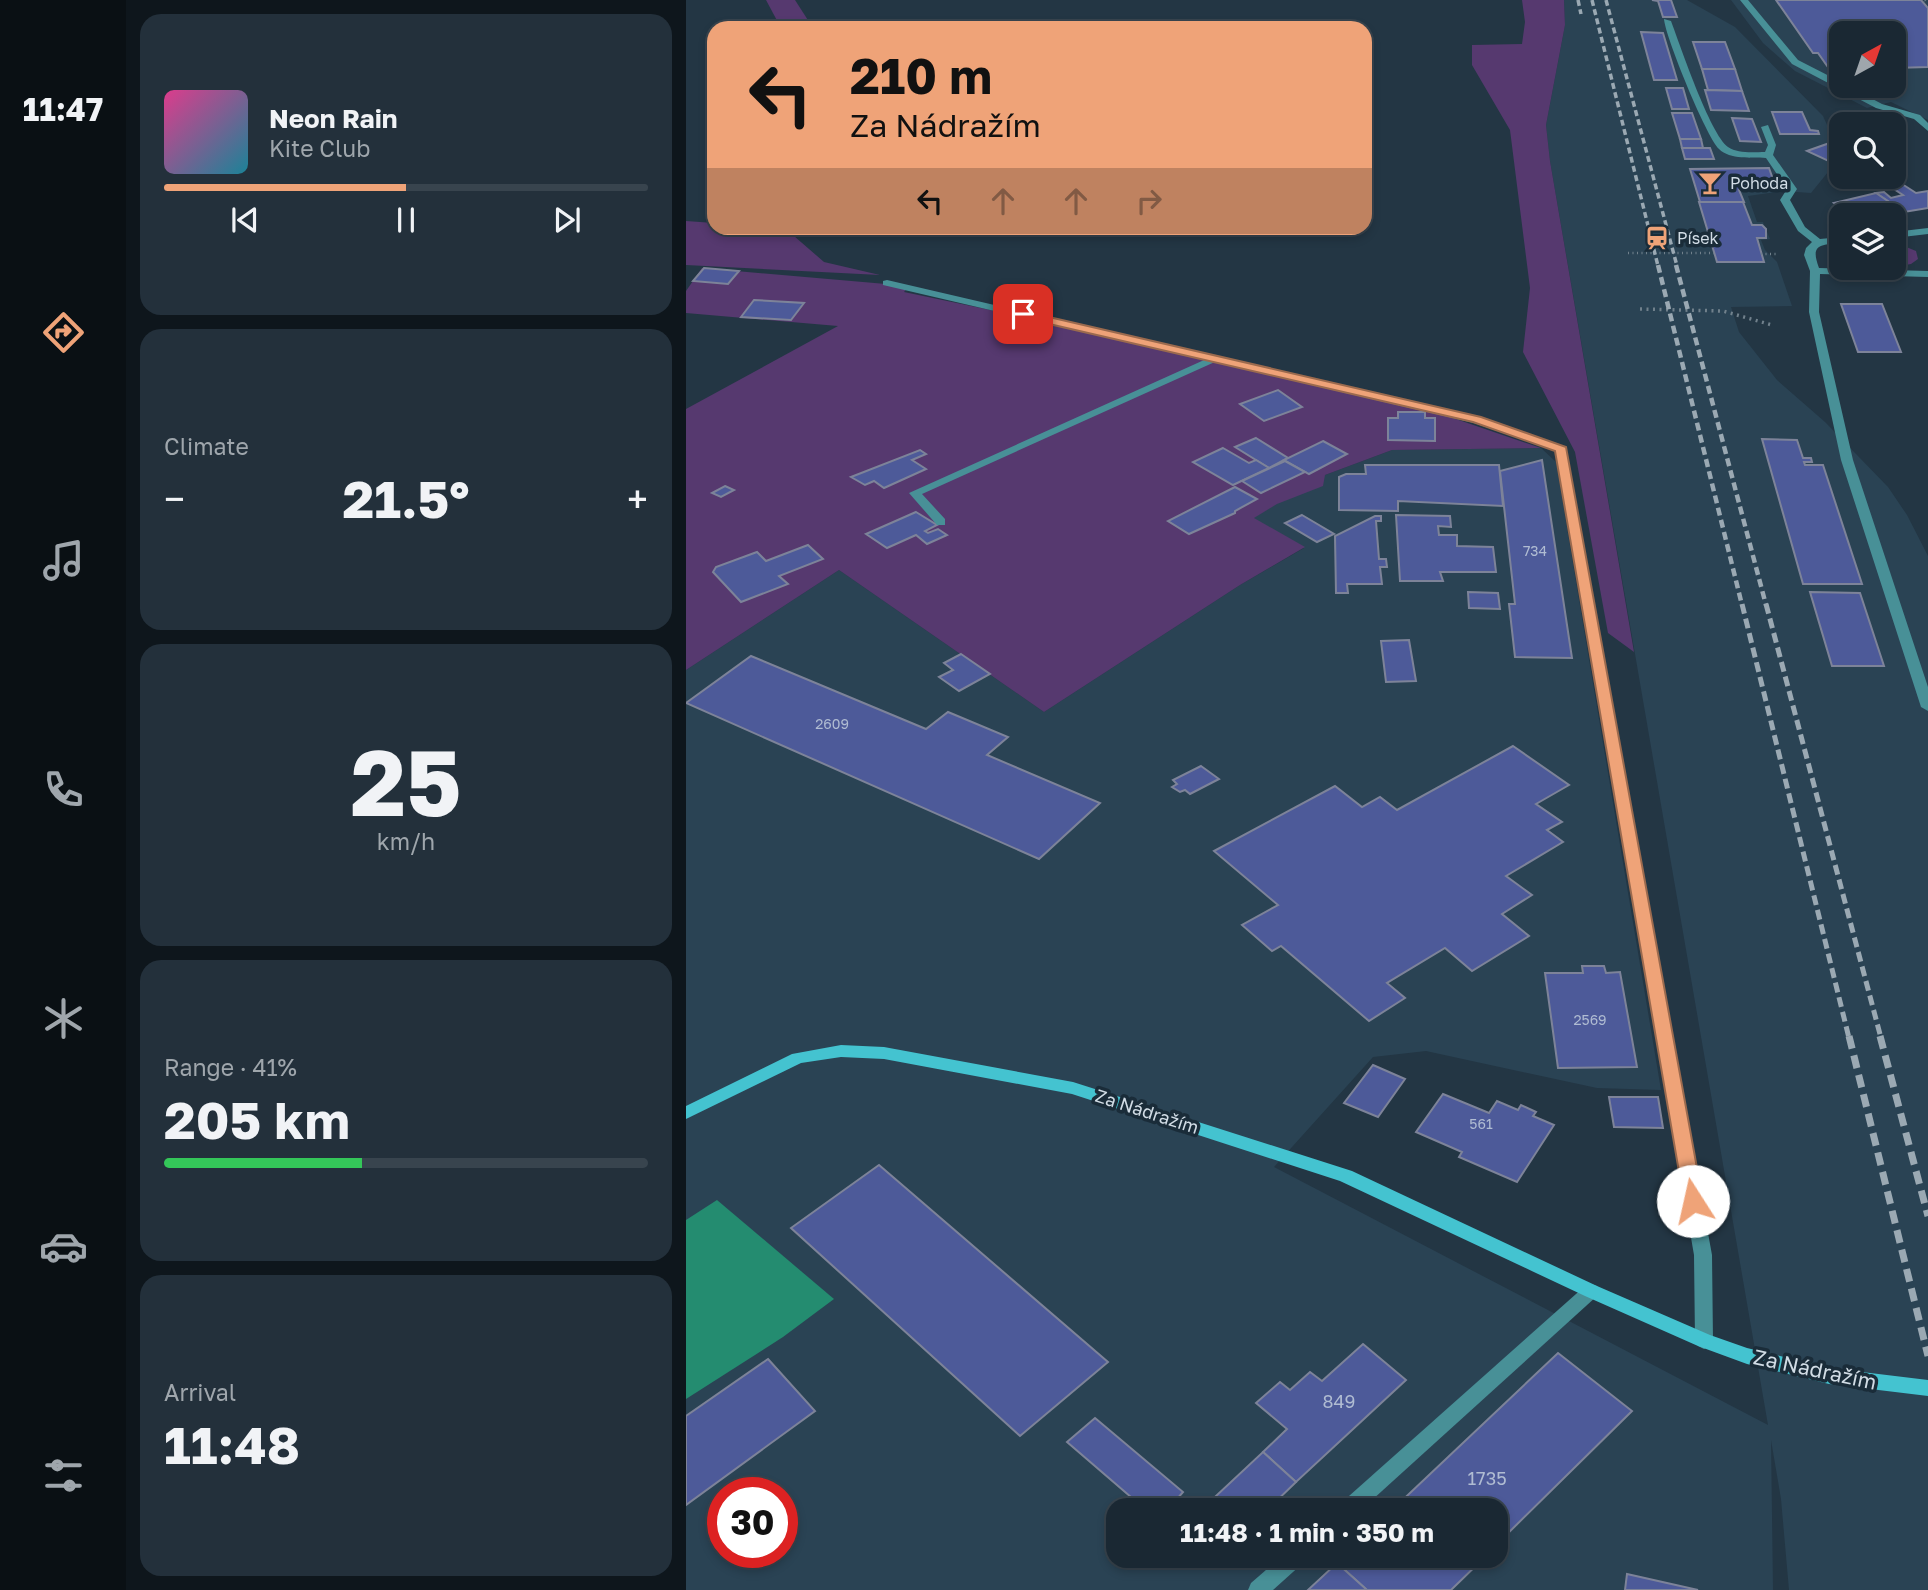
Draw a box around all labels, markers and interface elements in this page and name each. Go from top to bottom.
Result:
north arrow [1829,21,1906,98]
map controls [1829,21,1906,280]
text: 210 m [850,46,992,105]
icon: left [735,49,826,140]
text: 11:47 [23,90,103,128]
text: Neon Rain [269,103,398,134]
text: Za Nádražím [850,106,1041,144]
button: search [1829,112,1906,189]
text: Kite Club [269,134,370,162]
bar icon: Pohoda [1696,169,1724,197]
place label: Pohoda [1730,173,1788,193]
icon: left [911,182,949,220]
icon: ahead [984,182,1022,220]
icon: ahead [1057,182,1095,220]
icon: right [1130,182,1168,220]
icon: previous [226,201,264,239]
icon: pause [387,201,425,239]
icon: next [548,201,586,239]
button: layers [1829,203,1906,280]
station icon: Písek [1643,224,1671,252]
place label: Písek [1677,228,1719,248]
pin [993,284,1053,344]
icon: arrive [1004,295,1042,333]
icon: directions [39,308,88,357]
text: Climate [164,432,249,460]
text: 21.5° [342,467,470,529]
text: − [164,476,185,521]
text: + [627,476,648,521]
icon: music [39,536,88,585]
house number: 734 [1523,542,1547,559]
house number: 2609 [815,715,849,732]
text: 25 [350,727,462,836]
icon: phone [39,765,88,814]
text: km/h [377,827,435,855]
icon: climate [39,994,88,1043]
house number: 2569 [1573,1011,1607,1028]
text: Range · 41% [164,1053,297,1081]
street label: Za Nádražím [1093,1084,1202,1138]
text: 205 km [164,1088,350,1150]
house number: 561 [1469,1115,1493,1132]
position arrow [1656,1164,1730,1238]
icon: car [39,1222,88,1271]
street label: Za Nádražím [1751,1343,1879,1395]
text: Arrival [164,1378,236,1406]
house number: 849 [1323,1390,1355,1412]
text: 11:48 [164,1413,300,1475]
icon: filters [39,1451,88,1500]
house number: 1735 [1467,1467,1507,1489]
speed limit sign: 30 [707,1477,798,1568]
text: 11:48 · 1 min · 350 m [1180,1517,1434,1548]

